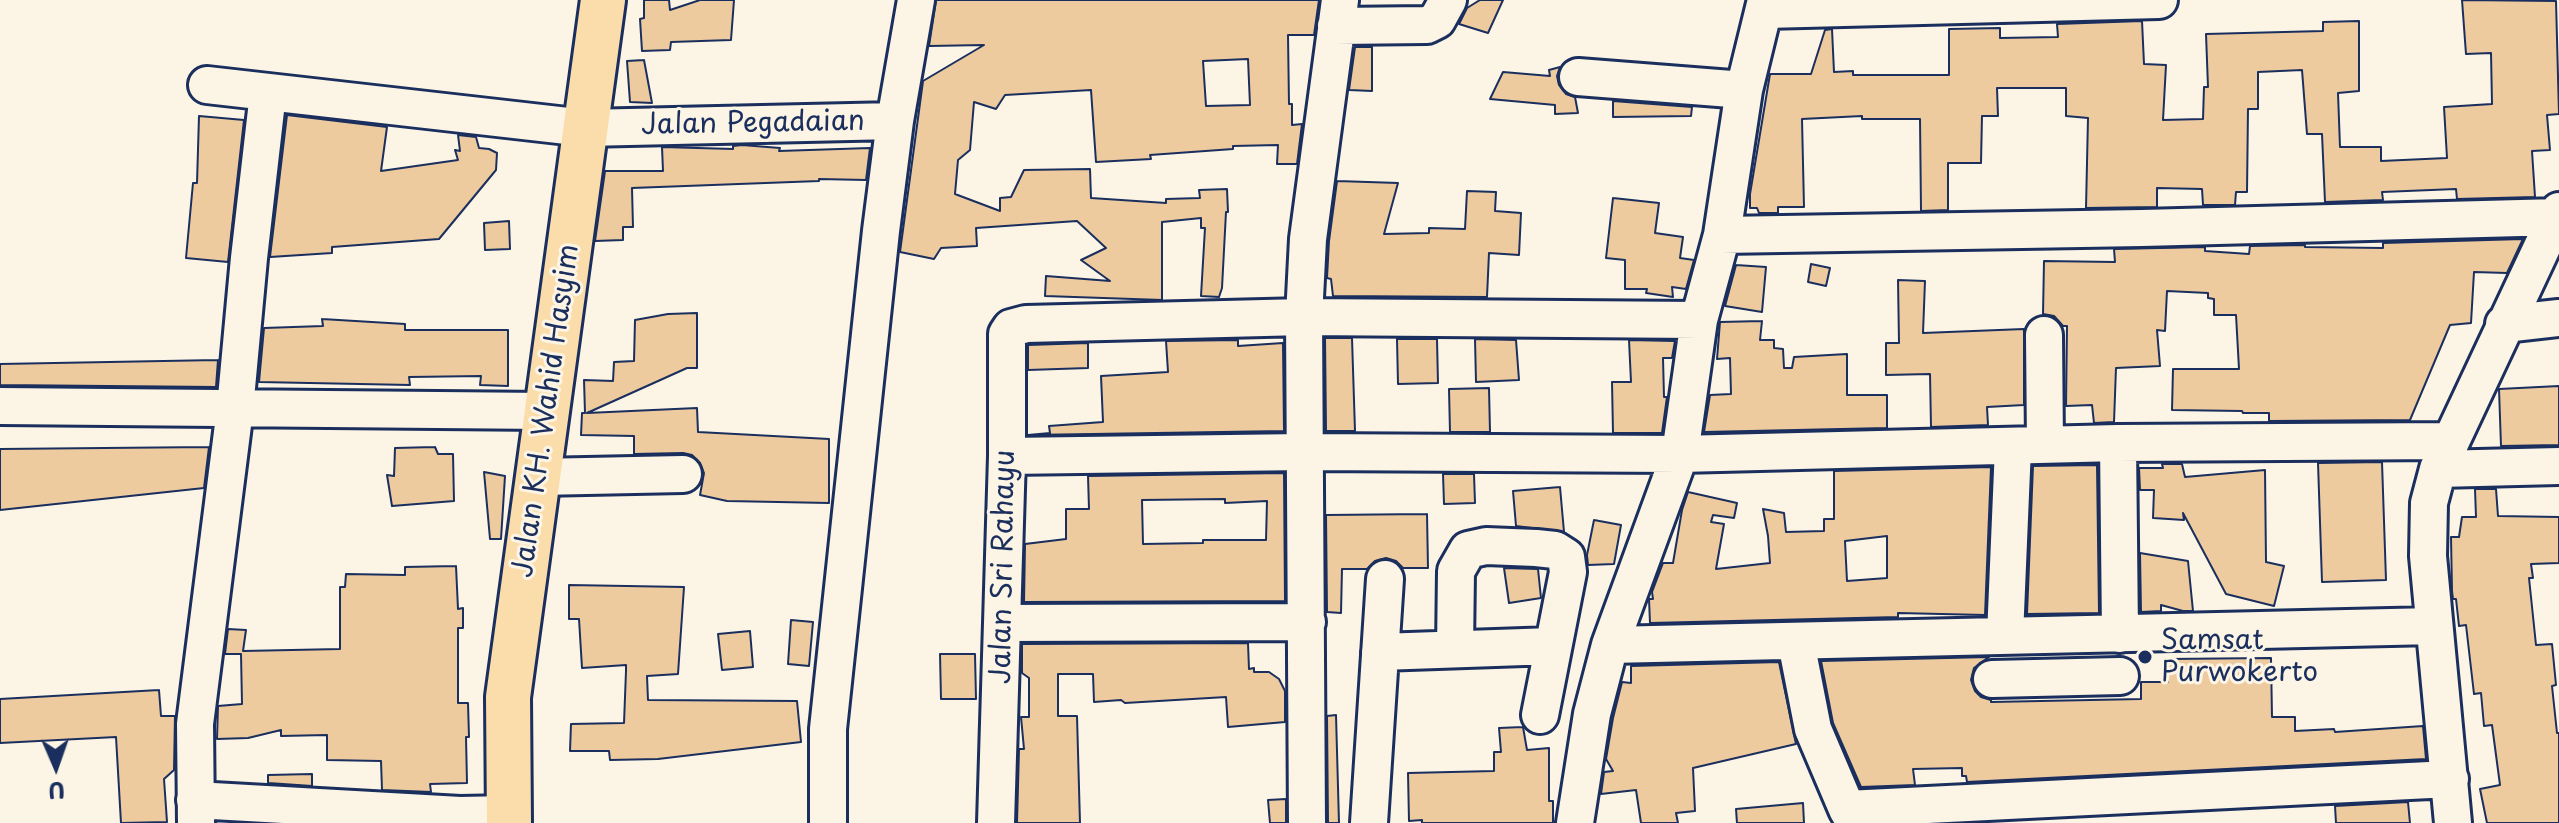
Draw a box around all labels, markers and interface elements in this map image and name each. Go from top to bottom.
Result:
street label: Jalan Pegadaian [641,105,865,143]
street label: Jalan KH. Wahid Hasyim [507,242,587,580]
street label: Jalan Sri Rahayu [985,450,1023,684]
place label: Samsat Purwokerto [2161,624,2318,690]
marker: Samsat Purwokerto [2136,648,2154,666]
north arrow [16,727,96,807]
text: U [48,775,66,808]

